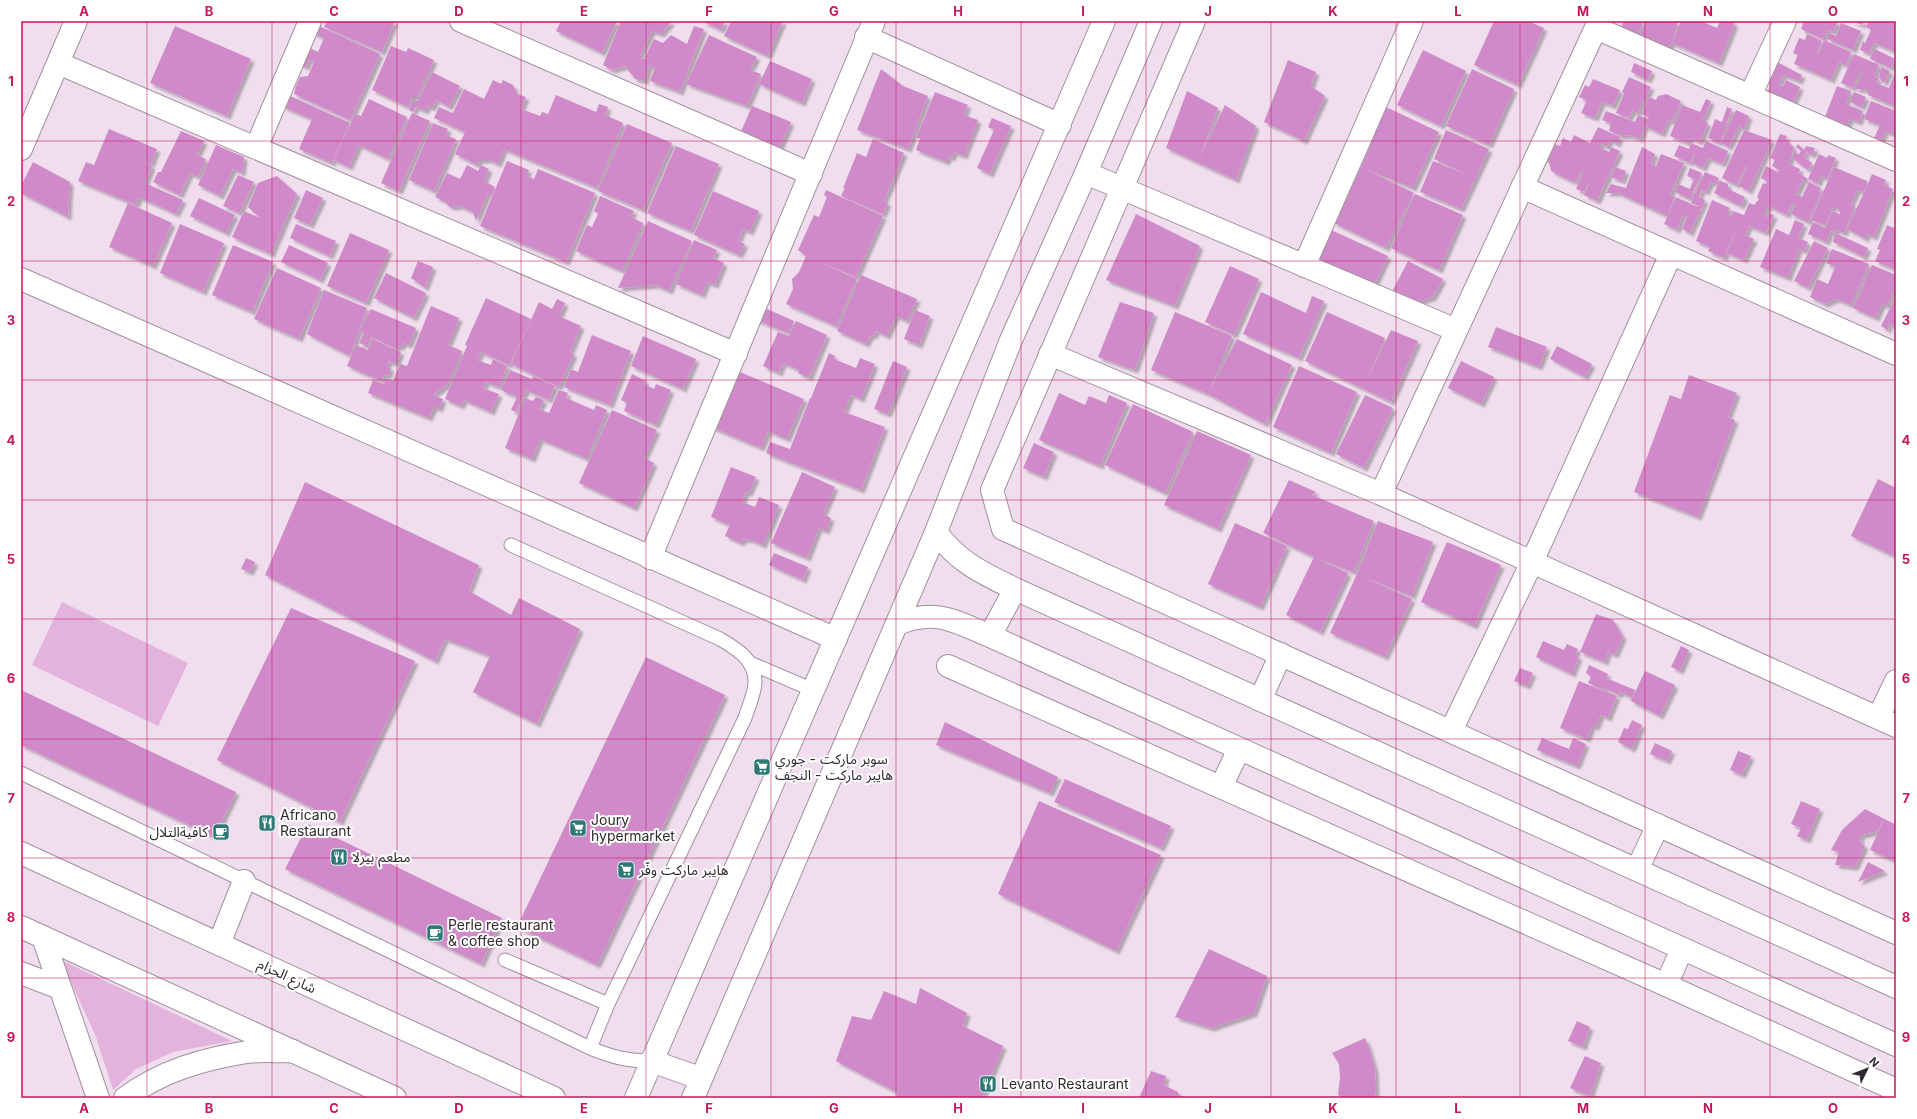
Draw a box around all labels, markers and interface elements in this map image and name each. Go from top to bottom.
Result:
text: A [79,3,89,19]
text: B [205,3,214,19]
text: C [329,3,339,19]
text: D [454,3,464,19]
text: E [580,3,588,19]
text: F [705,3,713,19]
text: G [829,3,839,19]
text: H [953,3,963,19]
text: I [1081,3,1085,19]
text: J [1204,3,1212,19]
text: K [1328,3,1338,19]
text: L [1454,3,1462,19]
text: M [1577,3,1589,19]
text: N [1703,3,1713,19]
text: O [1828,3,1838,19]
text: 1 [8,73,14,89]
text: 1 [1903,73,1909,89]
text: 2 [7,193,15,209]
text: 2 [1902,193,1910,209]
text: 3 [7,312,15,328]
text: 3 [1902,312,1910,328]
text: 4 [7,432,16,448]
text: 4 [1902,432,1911,448]
text: 5 [7,551,15,567]
text: 5 [1902,551,1910,567]
text: 6 [7,670,15,686]
text: 6 [1902,670,1910,686]
place label: سوبر ماركت - جوري هايبر ماركت - النجف [775,750,893,784]
supermarket icon: سوبر ماركت - جوري هايبر ماركت - النجف [752,757,772,777]
text: 7 [7,790,15,806]
text: 7 [1902,790,1910,806]
place label: Africano Restaurant [280,806,352,839]
place label: Joury hypermarket [591,811,675,844]
restaurant icon: Africano Restaurant [257,813,277,833]
supermarket icon: Joury hypermarket [568,818,588,838]
cafe icon: كافيةالتلال [211,822,231,842]
place label: كافيةالتلال [150,823,208,841]
restaurant icon: مطعم بيرلا [329,847,349,867]
place label: مطعم بيرلا [352,848,411,868]
supermarket icon: هايبر ماركت وفّر [616,860,636,880]
place label: هايبر ماركت وفّر [638,861,729,879]
text: 8 [7,909,15,925]
text: 8 [1902,909,1910,925]
place label: Perle restaurant & coffee shop [448,916,554,949]
cafe icon: Perle restaurant & coffee shop [425,923,445,943]
street label: شارع الحزام [254,955,319,999]
text: 9 [7,1029,15,1045]
text: 9 [1902,1029,1910,1045]
north arrow [1847,1049,1887,1089]
text: N [1866,1054,1882,1070]
restaurant icon: Levanto Restaurant [978,1074,998,1094]
place label: Levanto Restaurant [1001,1075,1129,1092]
text: A [79,1100,89,1116]
text: B [205,1100,214,1116]
text: C [329,1100,339,1116]
text: D [454,1100,464,1116]
text: E [580,1100,588,1116]
text: F [705,1100,713,1116]
text: G [829,1100,839,1116]
text: H [953,1100,963,1116]
text: I [1081,1100,1085,1116]
text: J [1204,1100,1212,1116]
text: K [1328,1100,1338,1116]
text: L [1454,1100,1462,1116]
text: M [1577,1100,1589,1116]
text: N [1703,1100,1713,1116]
text: O [1828,1100,1838,1116]

